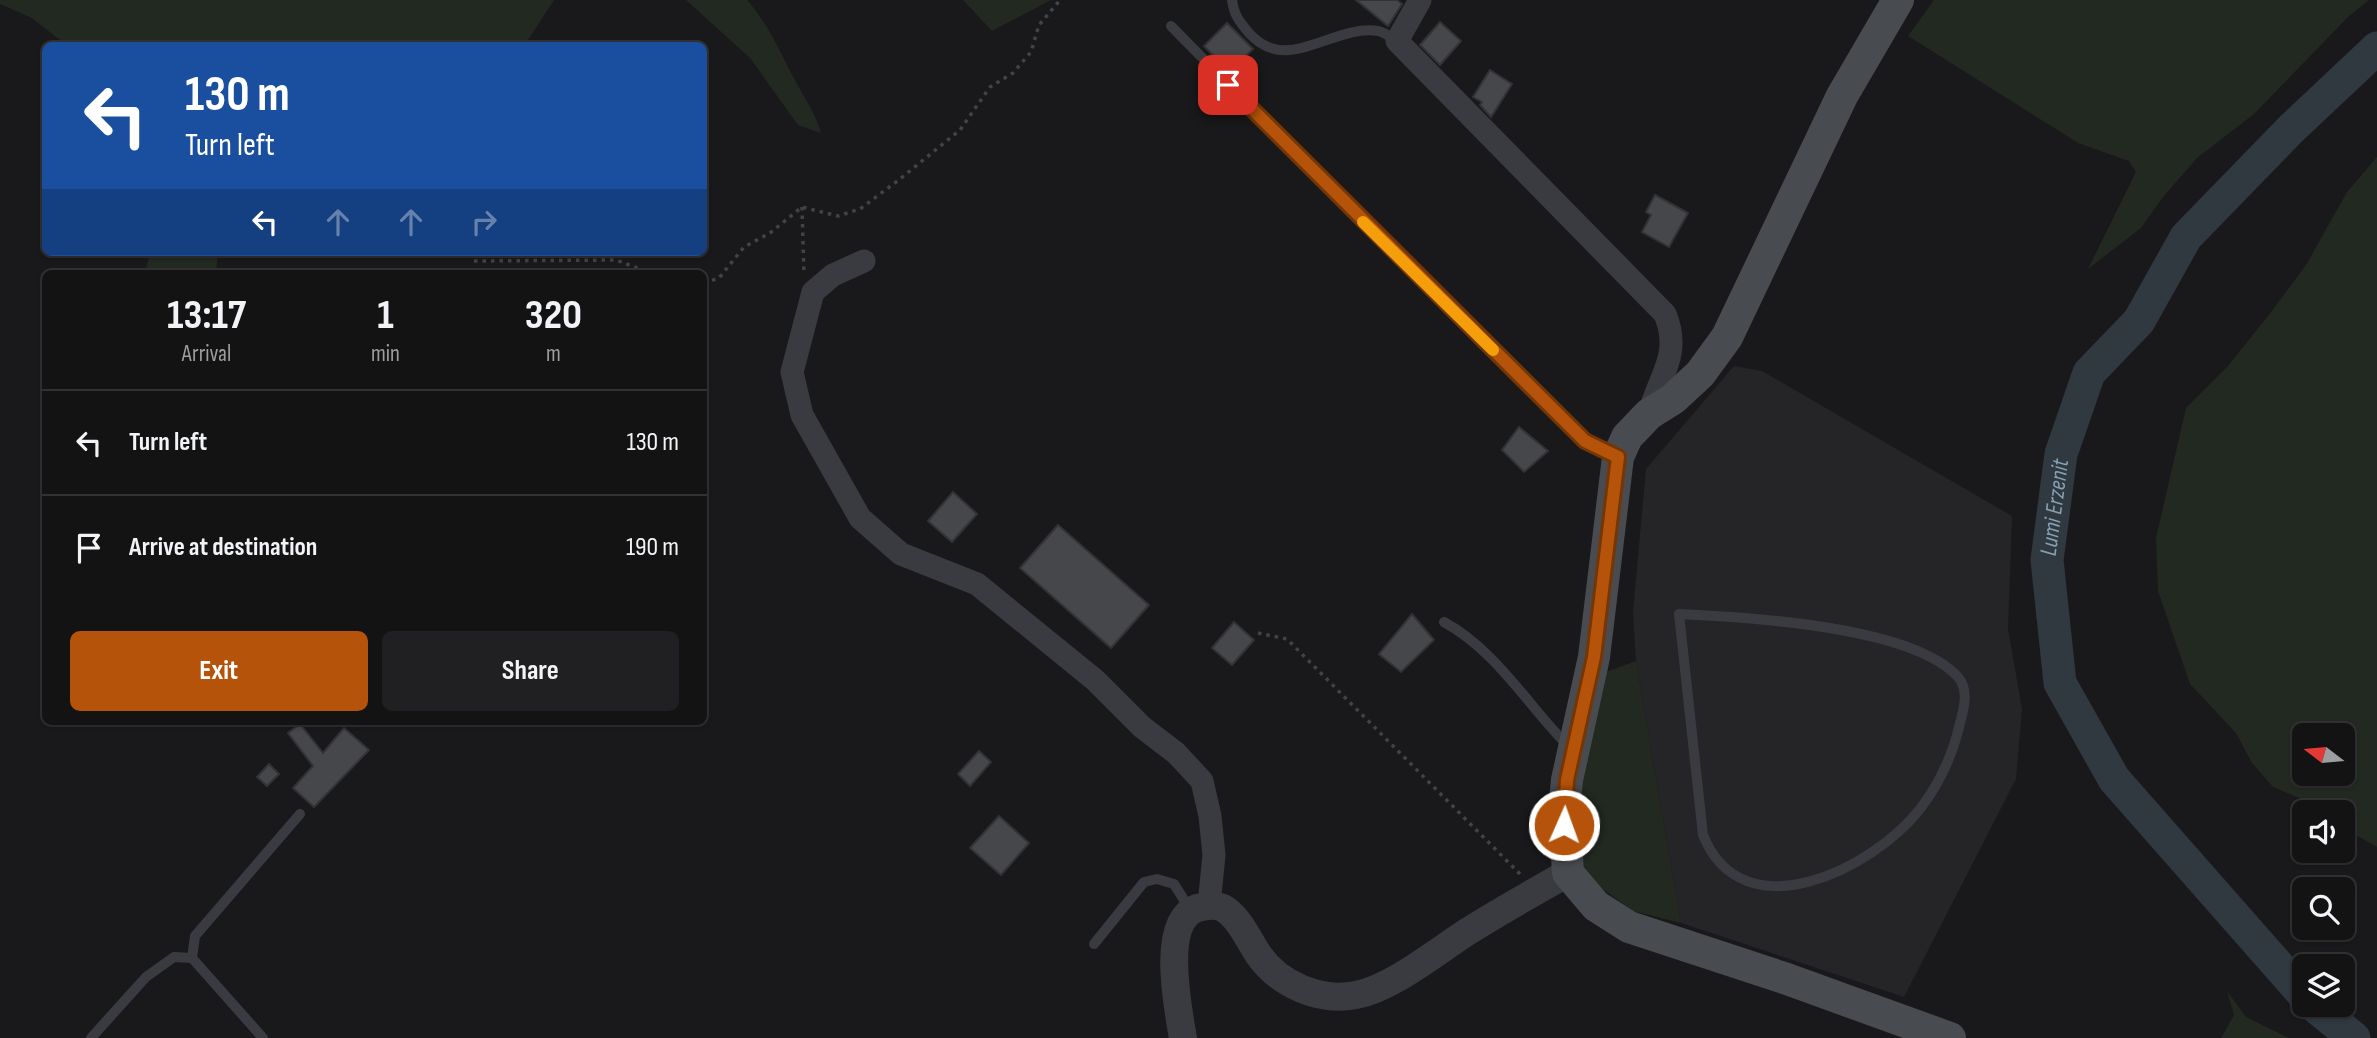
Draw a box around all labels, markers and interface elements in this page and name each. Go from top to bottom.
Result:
pin [1198,55,1258,115]
text: 130 m [185,66,290,125]
icon: arrive [1209,66,1247,104]
icon: left [70,70,161,161]
text: Turn left [185,126,275,165]
icon: left [246,203,284,241]
icon: ahead [319,203,357,241]
icon: ahead [392,203,430,241]
icon: right [465,203,503,241]
text: 13:17 [167,290,246,341]
text: 1 [377,290,394,341]
text: 320 [525,290,582,341]
text: Arrival [182,340,231,368]
text: min [371,340,400,368]
text: m [546,340,561,368]
icon: left [70,424,108,462]
text: Turn left [129,427,207,458]
text: 130 m [627,427,679,458]
water label: Lumi Erzenit [2033,456,2075,558]
icon: arrive [70,529,108,567]
text: Arrive at destination [129,532,317,563]
text: 190 m [626,532,679,563]
button: Exit [70,631,368,711]
button: Share [382,631,679,711]
north arrow [2292,723,2356,786]
map controls [2292,723,2355,1017]
position arrow [1527,788,1601,862]
button: sound [2292,800,2355,863]
button: search [2292,877,2355,940]
button: layers [2292,954,2355,1017]

